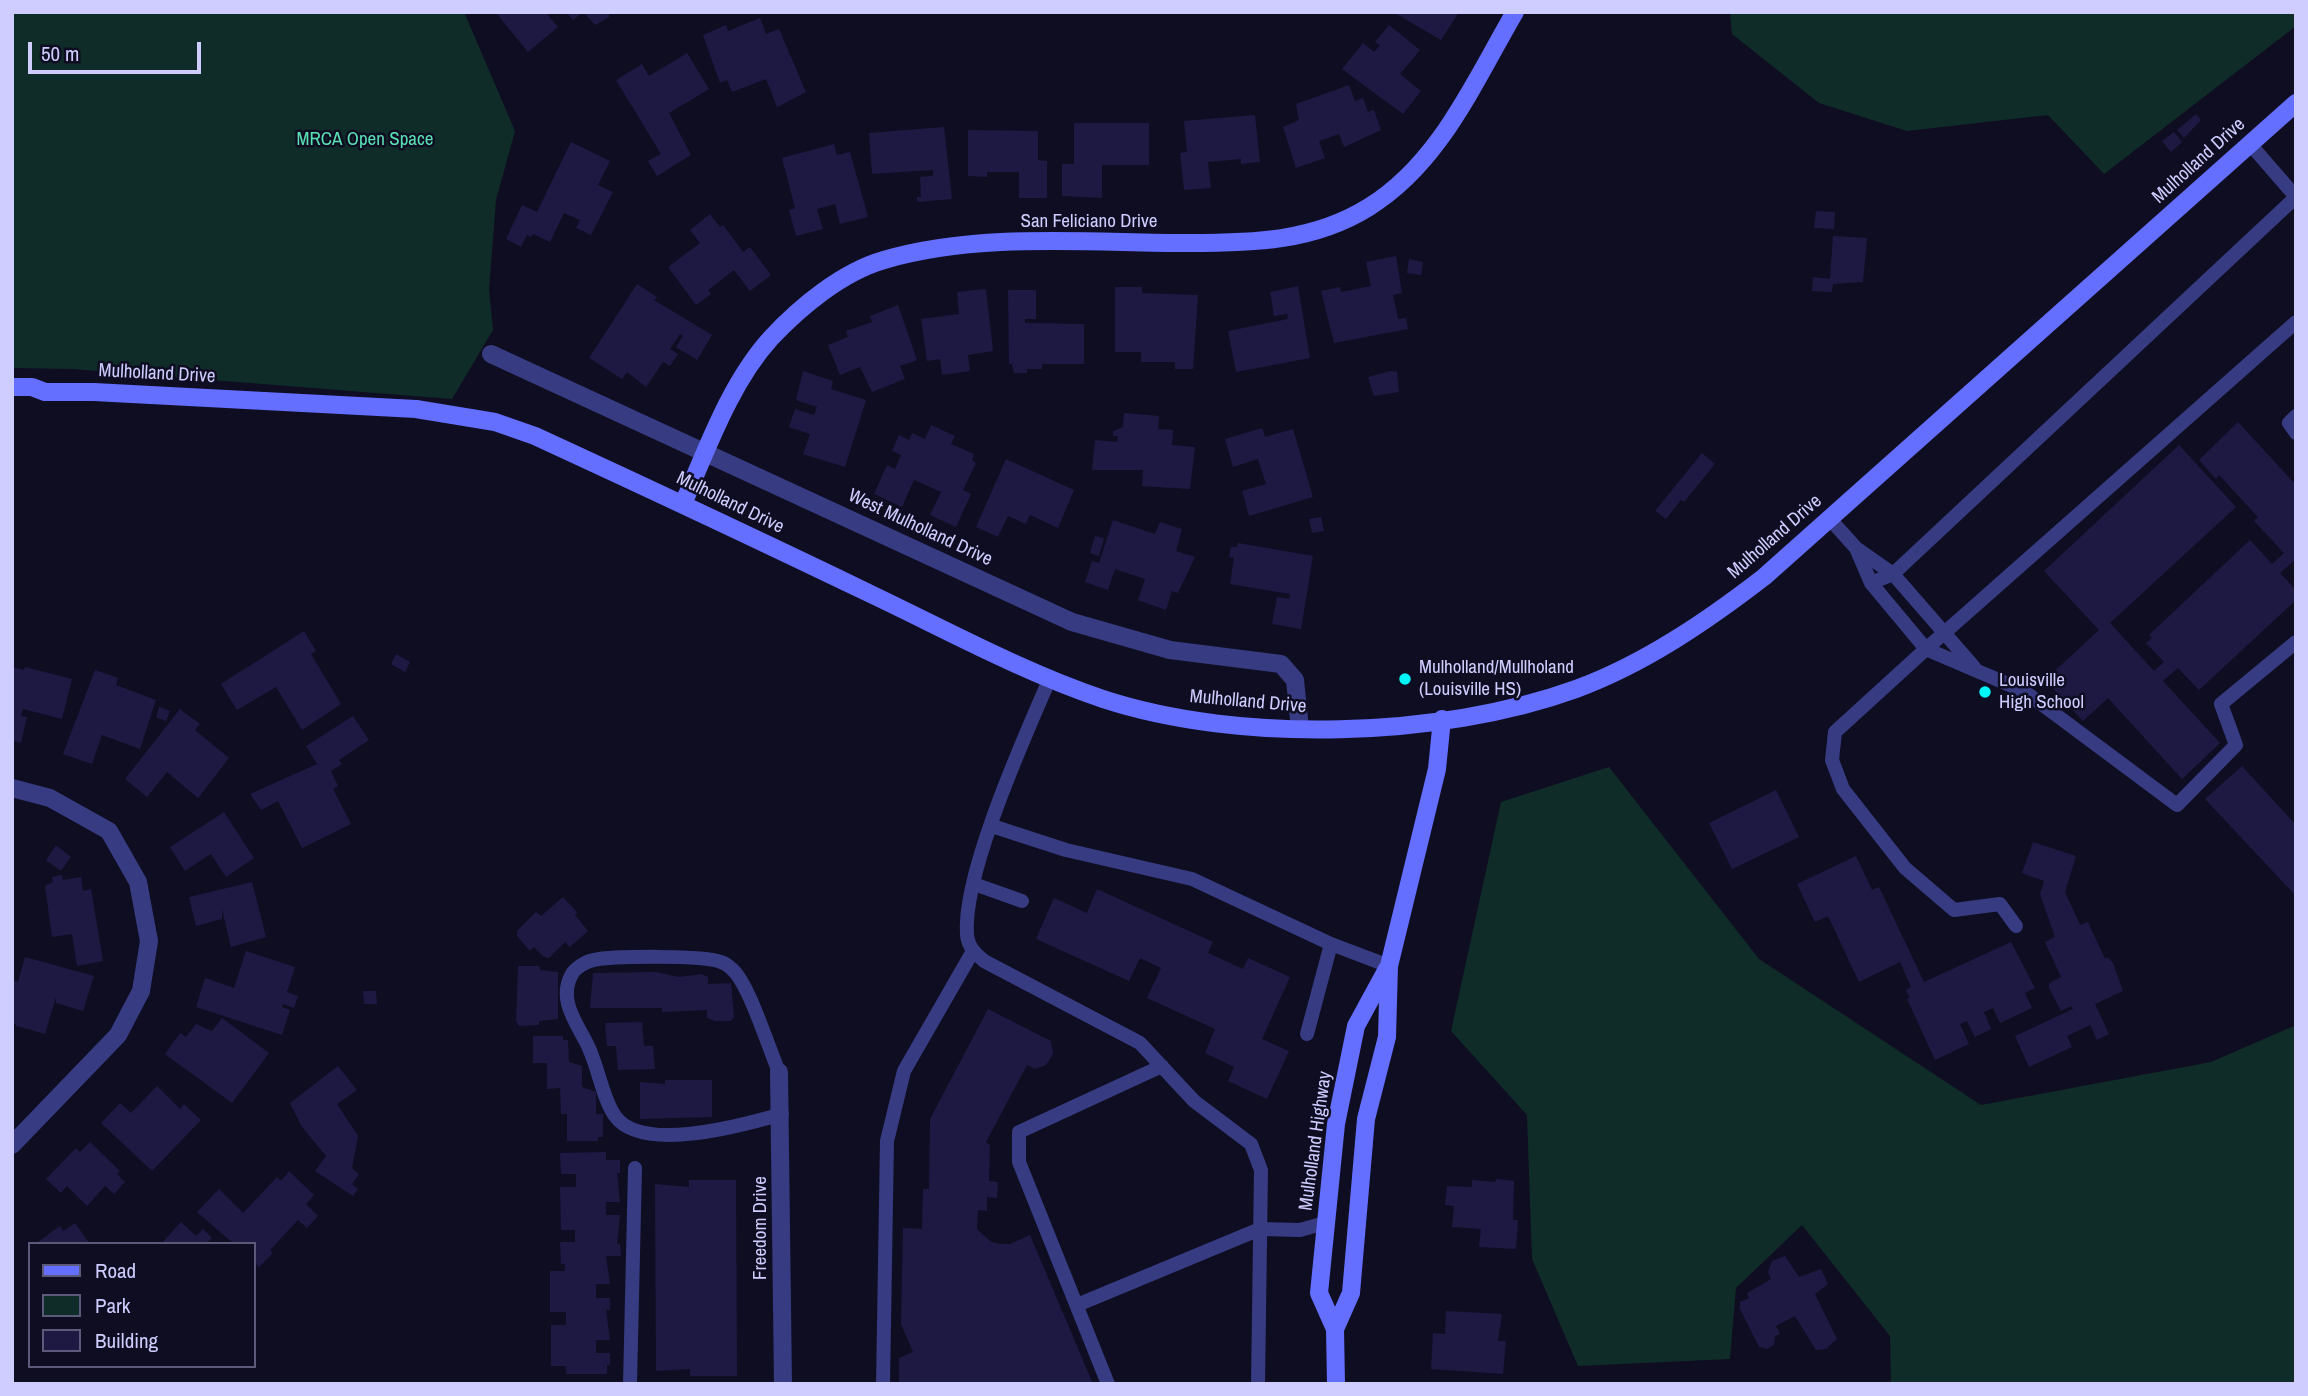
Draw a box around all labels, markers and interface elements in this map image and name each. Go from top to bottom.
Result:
scale bar [32,28,205,72]
text: 50 m [41,39,79,68]
street label: Mulholland Drive [2148,113,2250,209]
park label: MRCA Open Space [297,129,433,151]
street label: San Feliciano Drive [1021,211,1157,233]
street label: Mulholland Drive [98,360,216,388]
street label: Mulholland Drive [672,467,788,539]
street label: West Mulholland Drive [844,485,996,571]
street label: Mulholland Drive [1723,490,1827,584]
place label: Mulholland/Mullholand (Louisville HS) [1419,657,1574,701]
place label: Louisville High School [1999,670,2084,714]
marker: Mulholland/Mullholand (Louisville HS) [1397,671,1413,687]
marker: Louisville High School [1977,684,1993,700]
street label: Mulholland Drive [1189,686,1307,718]
street label: Mulholland Highway [1295,1070,1337,1212]
street label: Freedom Drive [750,1176,772,1280]
legend [28,1242,256,1368]
text: Road [95,1256,136,1285]
text: Park [95,1291,130,1320]
text: Building [95,1326,158,1355]

